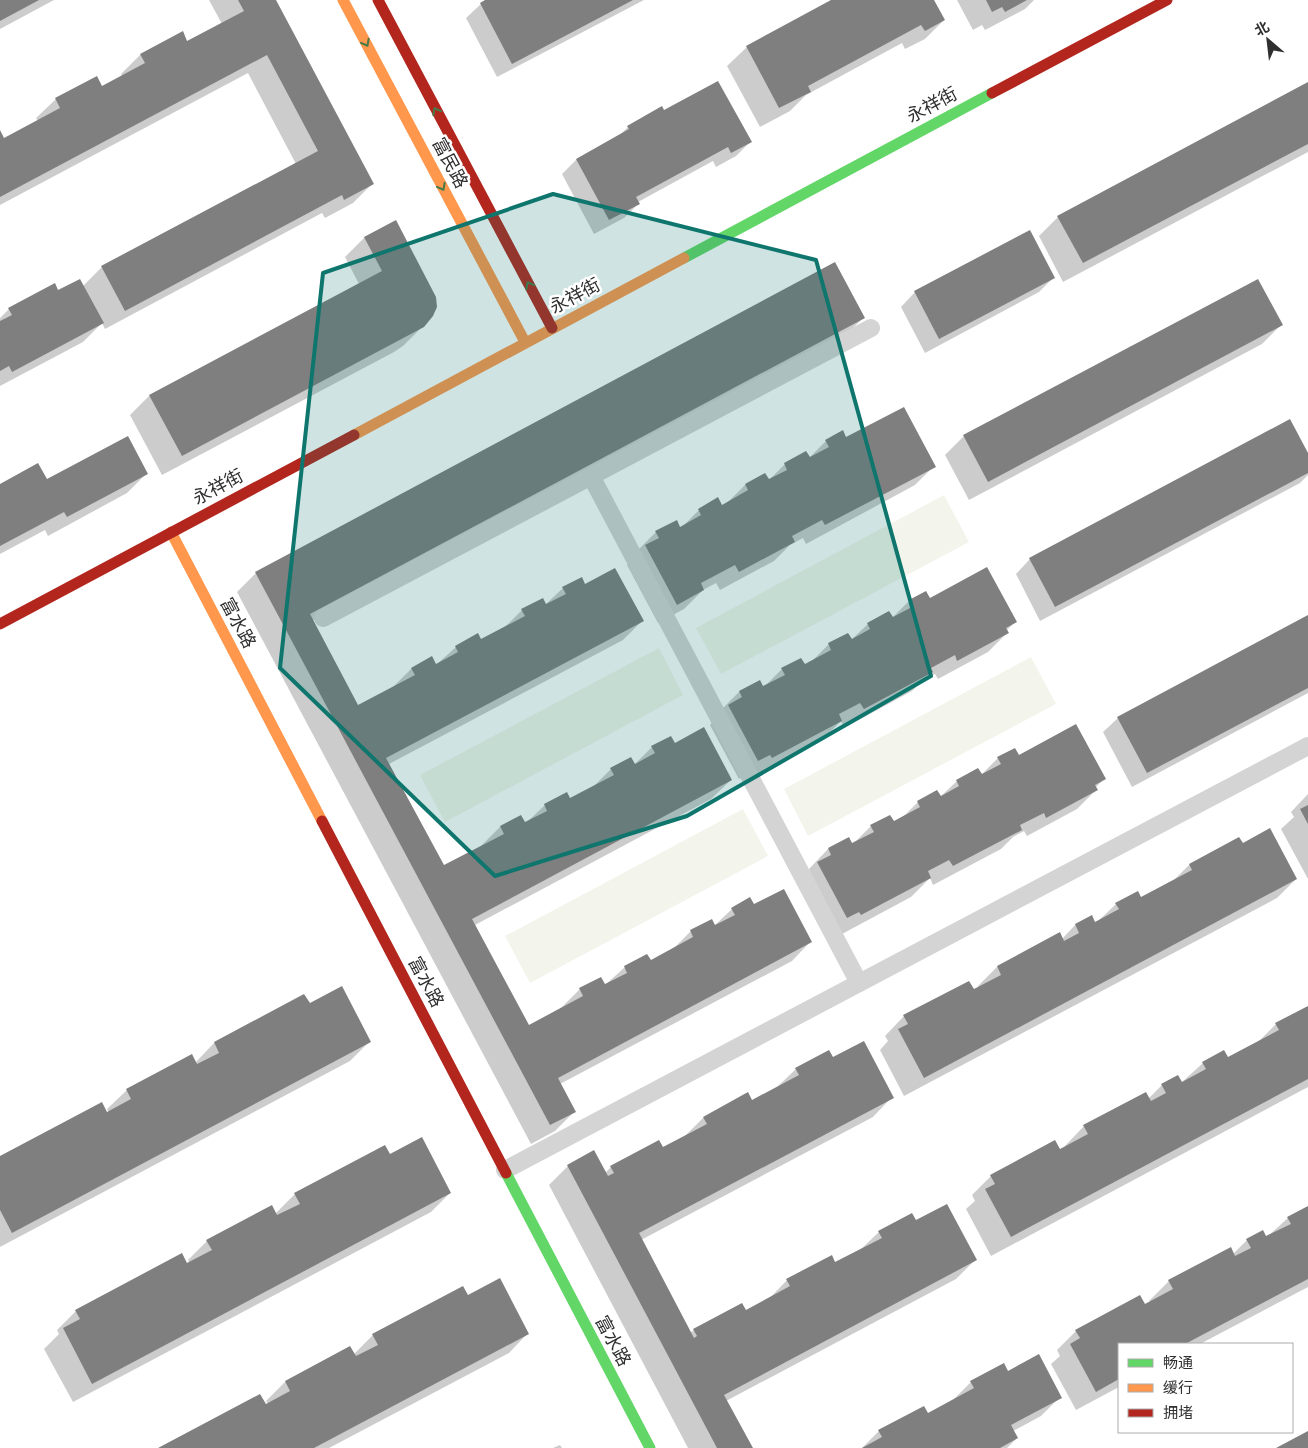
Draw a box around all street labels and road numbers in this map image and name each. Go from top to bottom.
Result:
street label: 永祥街 [903,82,962,129]
street label: 富民路 [426,134,473,193]
street label: 永祥街 [546,273,605,320]
street label: 永祥街 [189,464,248,511]
street label: 富水路 [214,594,261,653]
street label: 富水路 [402,953,449,1012]
street label: 富水路 [589,1312,636,1371]

